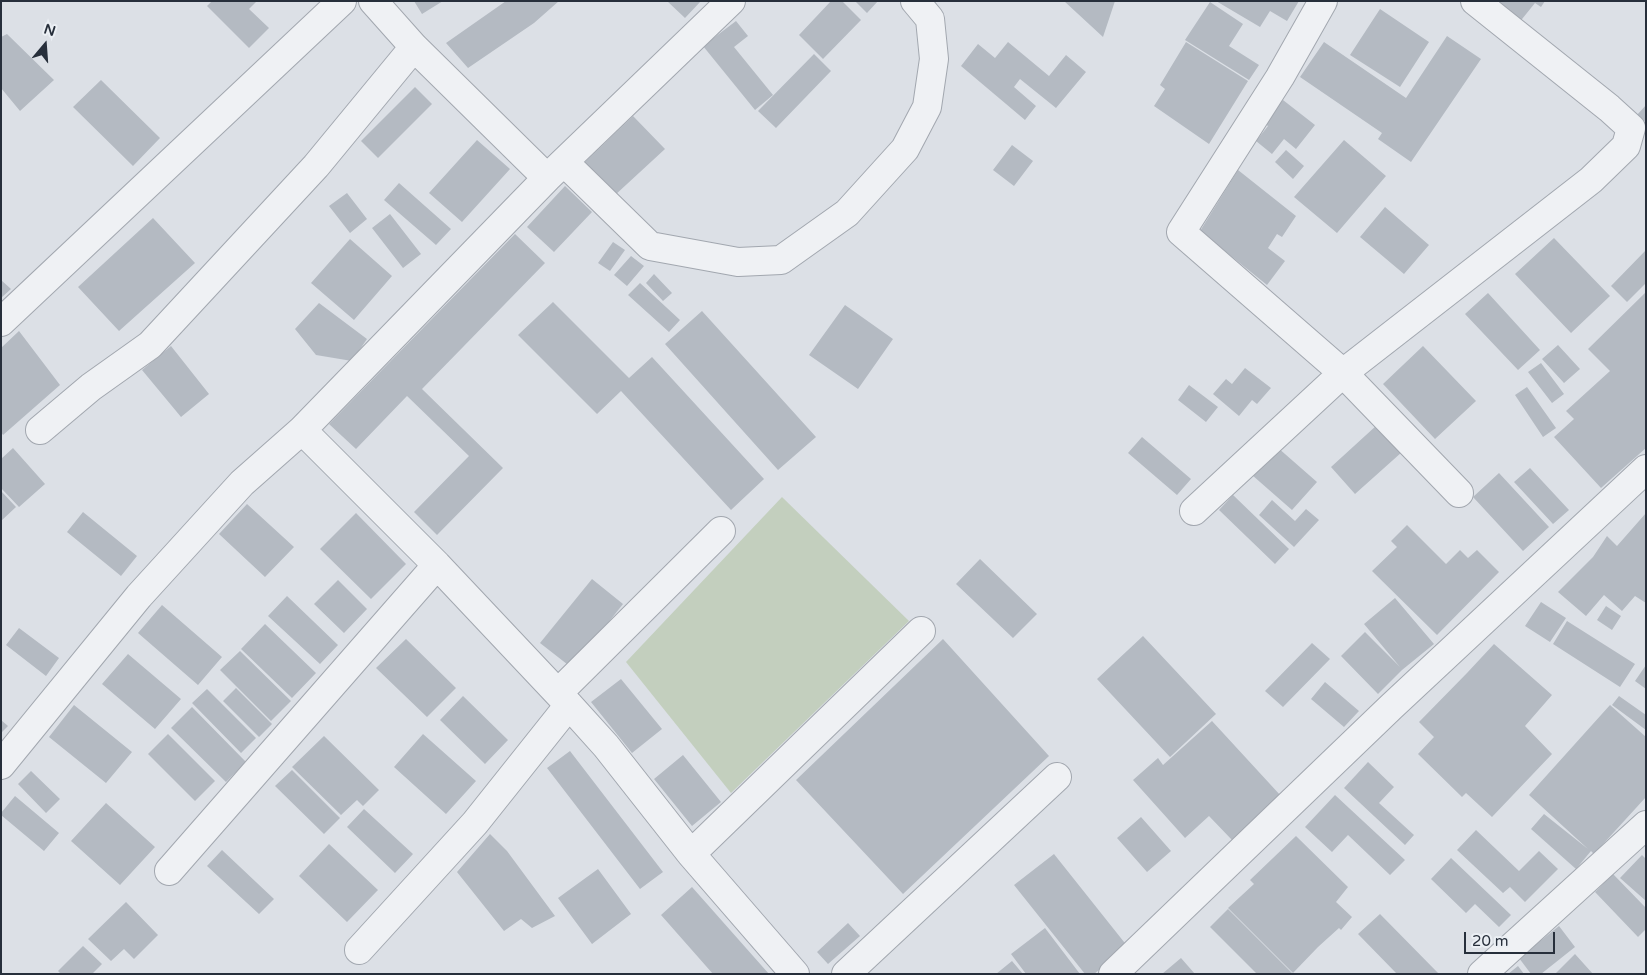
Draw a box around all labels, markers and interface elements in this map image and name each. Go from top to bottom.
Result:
north arrow [20,20,70,70]
text: N [42,20,58,40]
scale bar [1467,922,1558,954]
text: 20 m [1472,932,1509,950]

